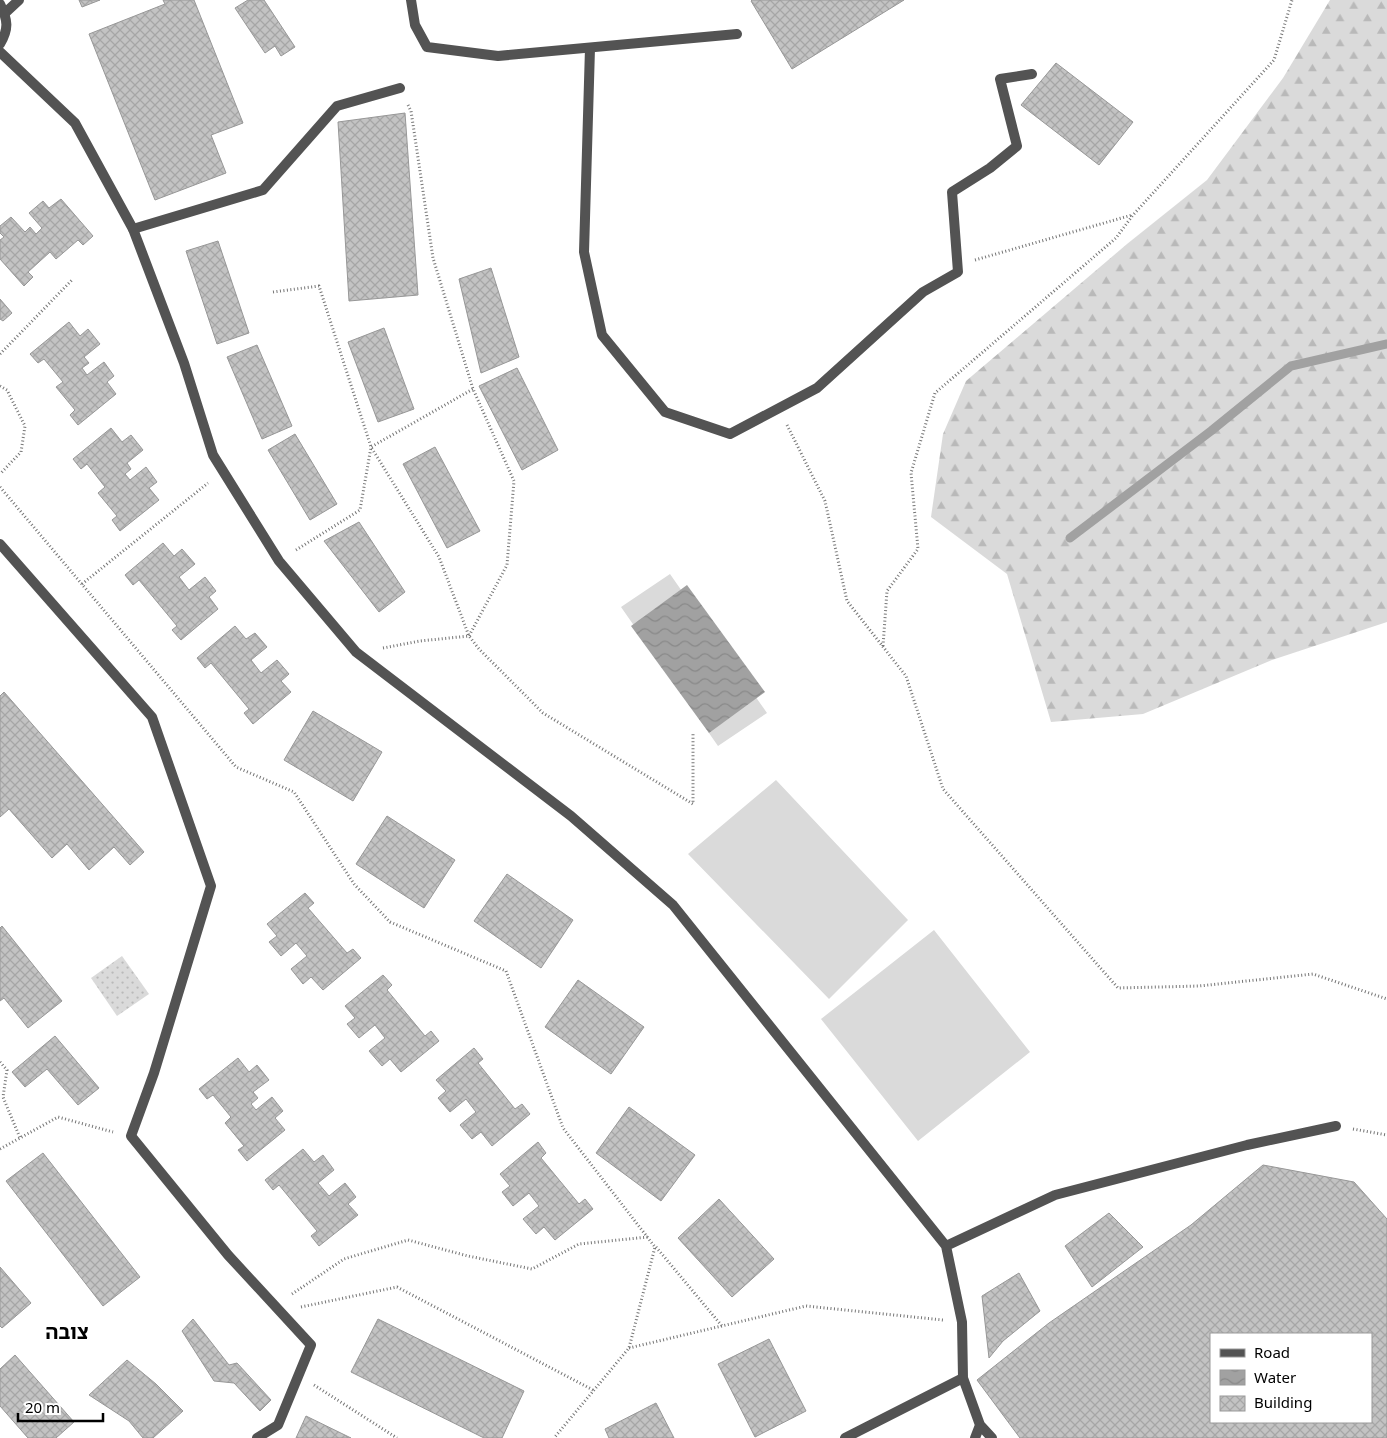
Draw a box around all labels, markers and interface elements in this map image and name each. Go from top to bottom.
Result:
district label: צובה [45,1318,89,1345]
legend [1210,1333,1372,1423]
text: Road [1254,1342,1290,1362]
text: Water [1254,1367,1296,1387]
scale bar [18,1390,102,1422]
text: Building [1254,1392,1312,1412]
text: 20 m [25,1397,60,1417]

